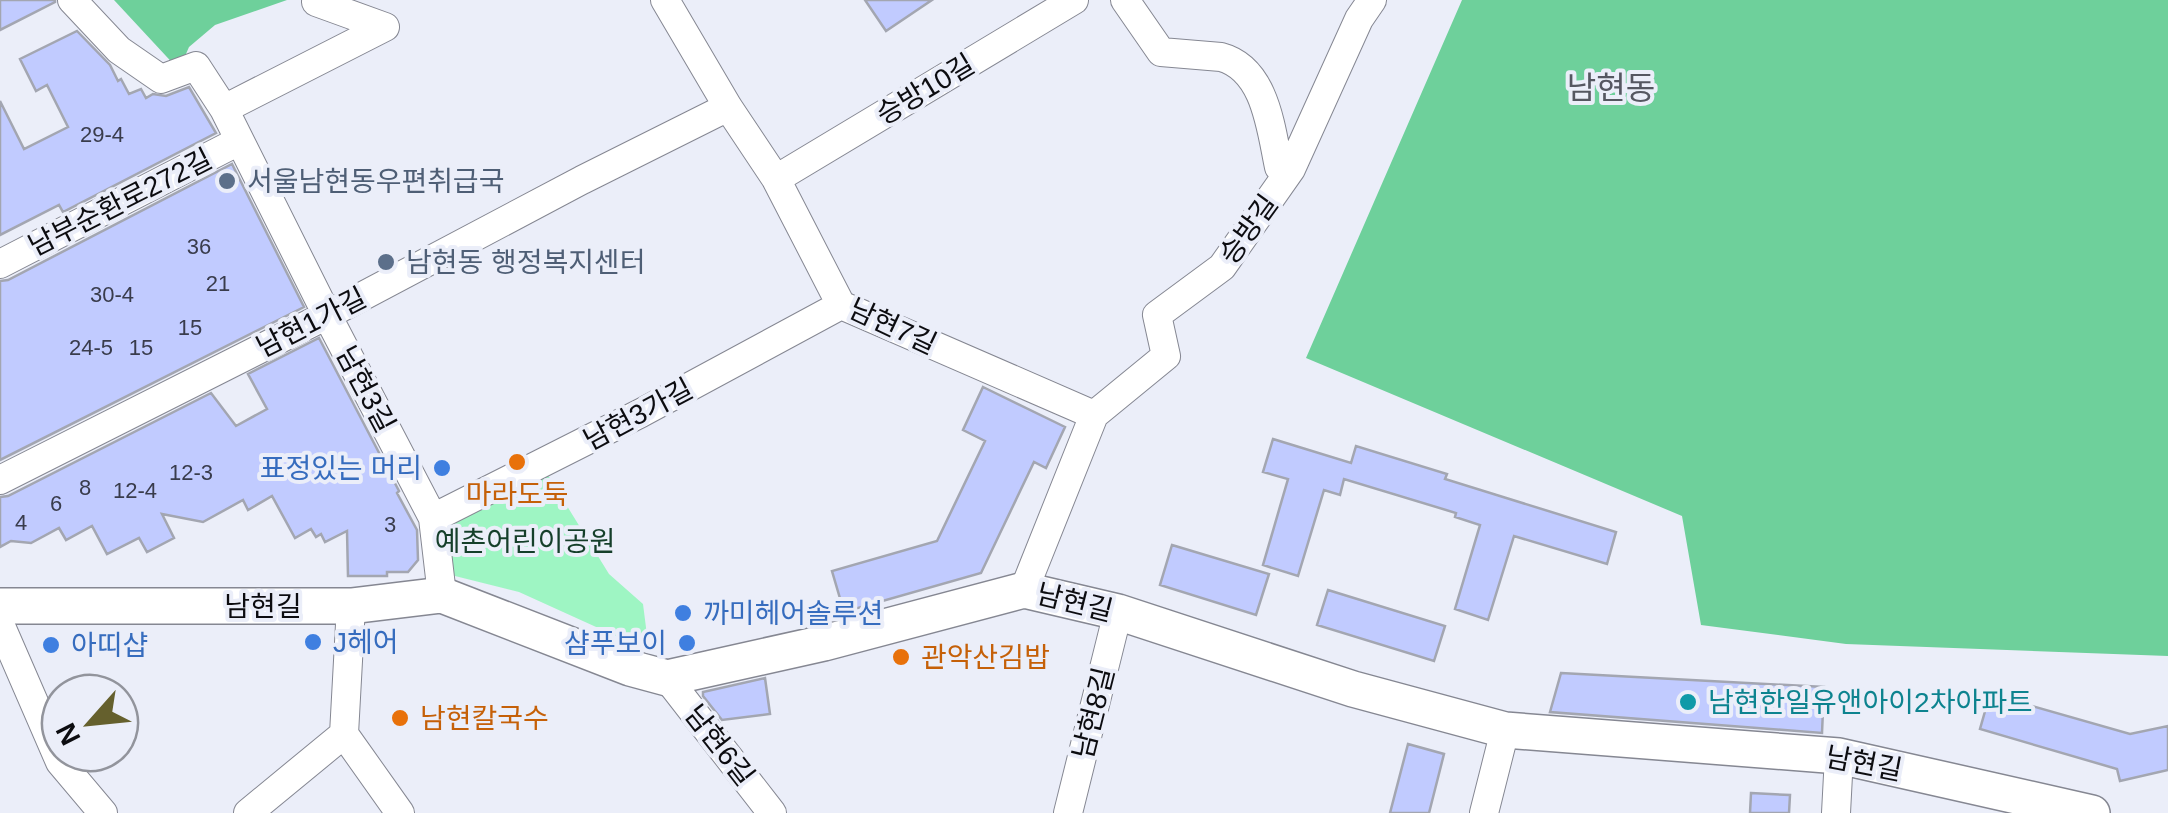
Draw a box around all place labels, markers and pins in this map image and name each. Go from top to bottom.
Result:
place label: 서울남현동우편취급국 [247,166,505,197]
marker: 서울남현동우편취급국 [216,170,238,192]
place label: 남현동 행정복지센터 [406,247,646,278]
marker: 남현동 행정복지센터 [375,251,397,273]
marker: 마라도둑 [506,451,528,473]
place label: 표정있는 머리 [260,453,422,484]
marker: 표정있는 머리 [431,457,453,479]
place label: 마라도둑 [465,479,569,510]
place label: 까미헤어솔루션 [703,598,883,629]
marker: 까미헤어솔루션 [672,602,694,624]
place label: J헤어 [333,627,399,658]
place label: 샴푸보이 [564,628,667,659]
place label: 아띠샵 [71,630,148,661]
marker: J헤어 [302,631,324,653]
marker: 샴푸보이 [676,632,698,654]
marker: 아띠샵 [40,634,62,656]
place label: 관악산김밥 [921,642,1050,673]
marker: 관악산김밥 [890,646,912,668]
place label: 남현한일유앤아이2차아파트 [1708,687,2033,718]
marker: 남현한일유앤아이2차아파트 [1677,691,1699,713]
place label: 남현칼국수 [420,703,549,734]
marker: 남현칼국수 [389,707,411,729]

